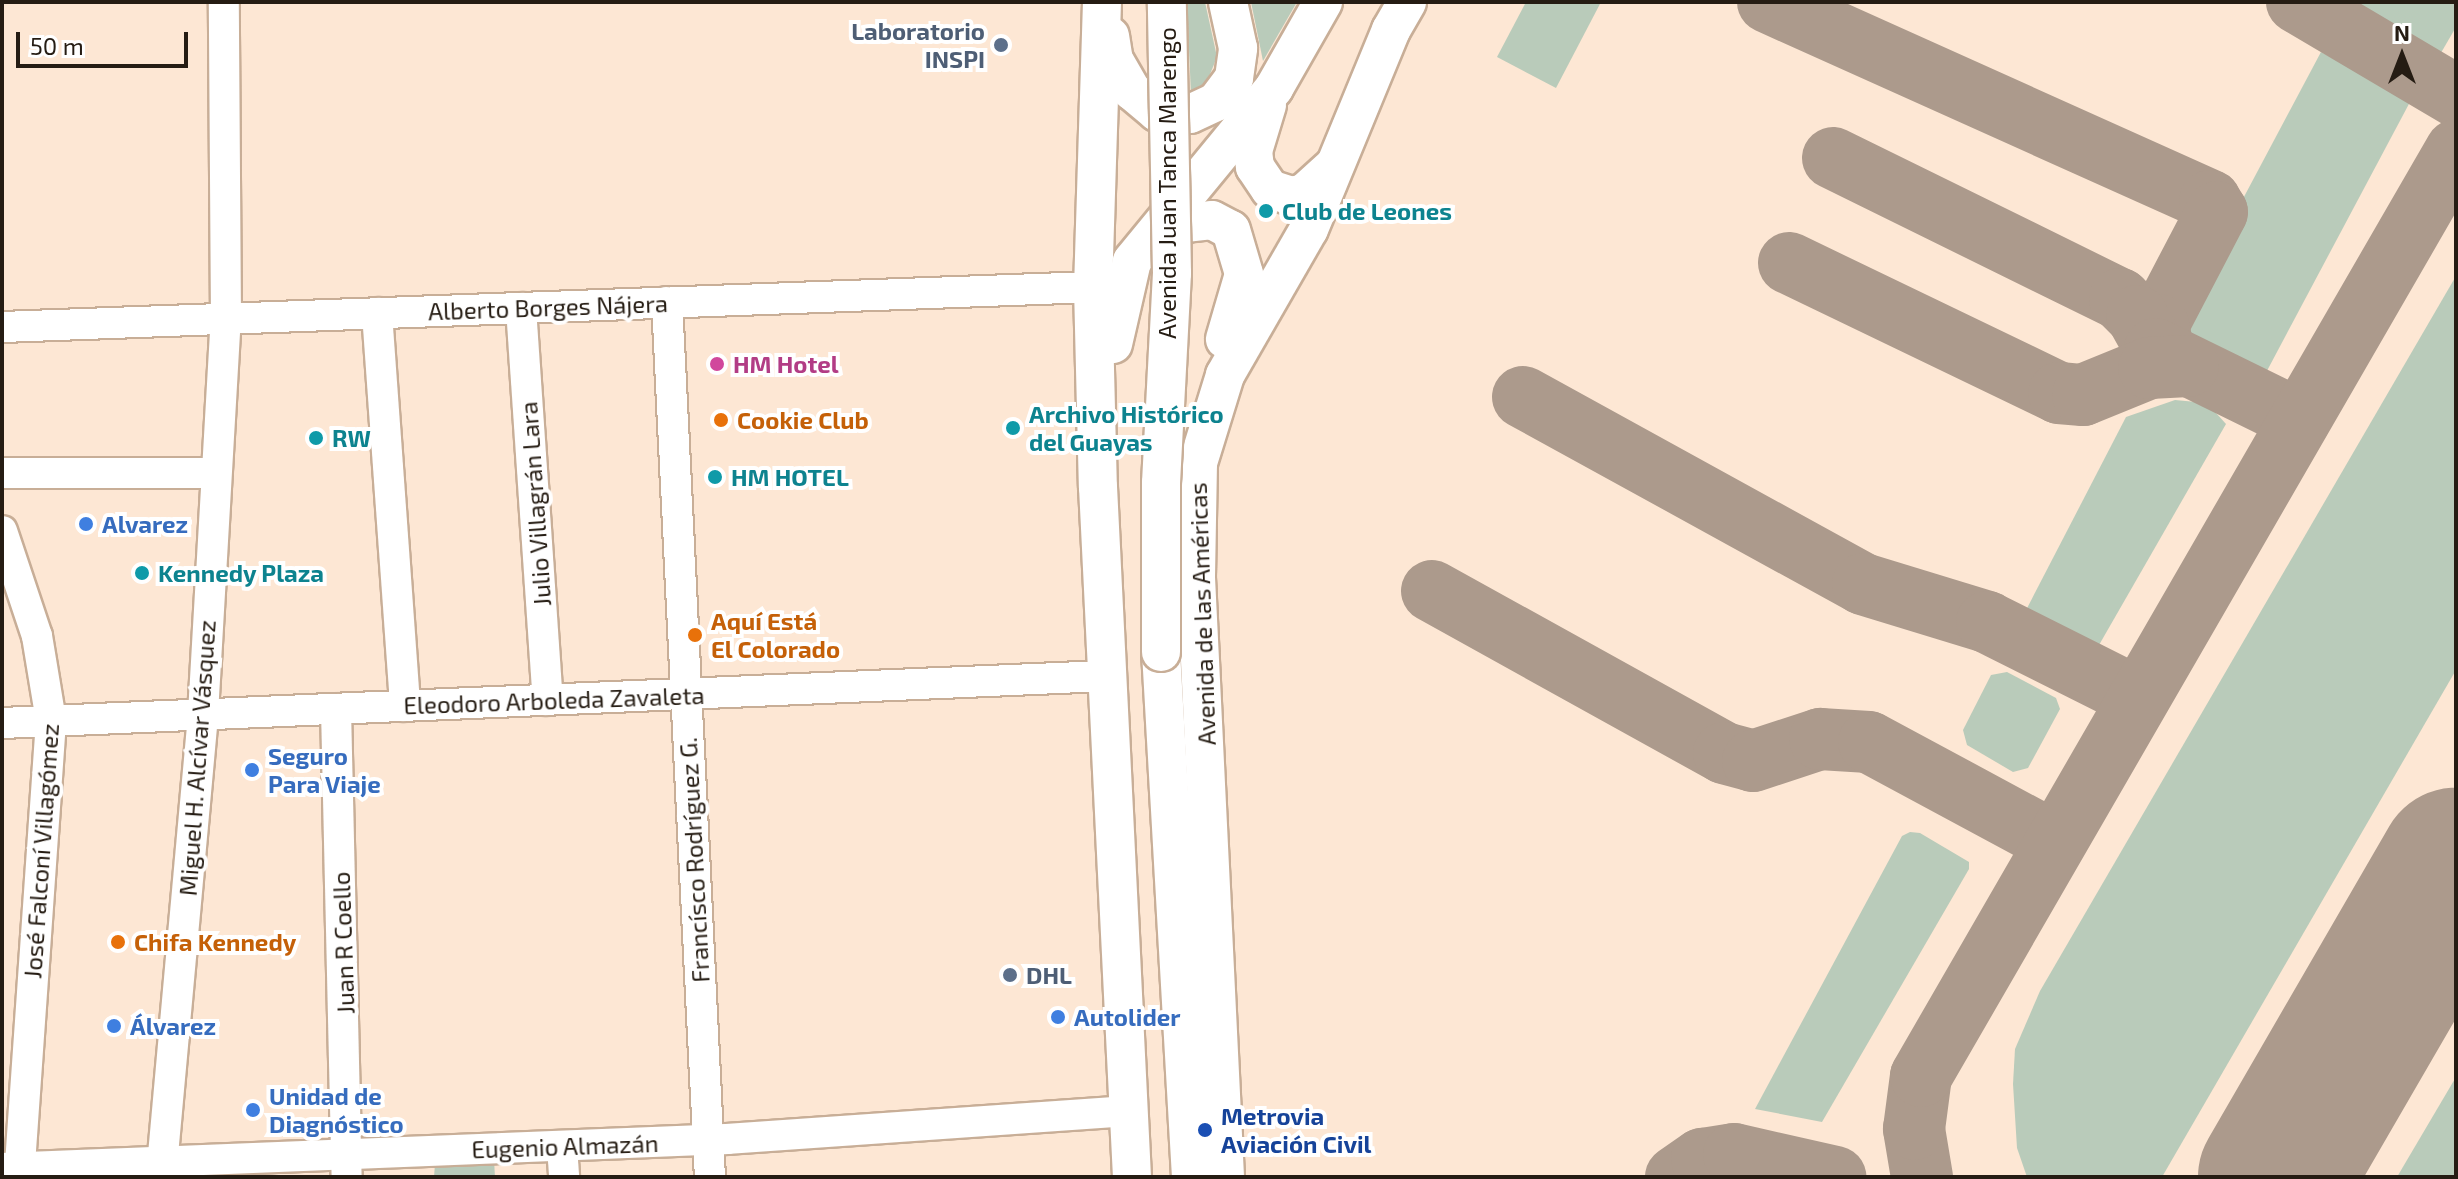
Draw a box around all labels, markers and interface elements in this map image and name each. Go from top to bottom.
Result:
scale bar [20,16,192,66]
north arrow [2362,16,2442,96]
place label: Laboratorio INSPI [851,17,985,73]
text: N [2394,19,2410,45]
street label: Avenida Juan Tanca Marengo [1153,27,1181,339]
text: 50 m [30,31,84,60]
marker: Laboratorio INSPI [992,36,1010,54]
place label: Club de Leones [1282,197,1452,225]
marker: Club de Leones [1257,202,1275,220]
street label: Alberto Borges Nájera [428,288,668,326]
place label: HM Hotel [733,350,839,378]
marker: HM Hotel [708,355,726,373]
street label: Julio Villagrán Lara [513,400,557,608]
place label: Archivo Histórico del Guayas [1029,400,1224,456]
place label: Cookie Club [737,406,869,434]
marker: Cookie Club [712,411,730,429]
marker: Archivo Histórico del Guayas [1004,419,1022,437]
place label: RW [332,424,371,452]
marker: RW [307,429,325,447]
place label: HM HOTEL [731,463,849,491]
marker: HM HOTEL [706,468,724,486]
street label: Avenida de las Américas [1183,482,1221,746]
place label: Alvarez [102,510,188,538]
marker: Alvarez [77,515,95,533]
place label: Kennedy Plaza [158,559,325,587]
marker: Kennedy Plaza [133,564,151,582]
place label: Aquí Está El Colorado [711,607,841,663]
street label: Miguel H. Alcívar Vásquez [173,618,221,898]
marker: Aquí Está El Colorado [686,626,704,644]
street label: Eleodoro Arboleda Zavaleta [403,680,705,720]
street label: José Falconí Villagómez [18,722,64,980]
street label: Francísco Rodríguez G. [673,737,715,983]
place label: Seguro Para Viaje [268,742,381,798]
marker: Seguro Para Viaje [243,761,261,779]
street label: Juan R Coello [326,871,360,1015]
place label: Chifa Kennedy [134,928,296,956]
marker: Chifa Kennedy [109,933,127,951]
place label: DHL [1026,961,1072,989]
marker: DHL [1001,966,1019,984]
place label: Autolider [1074,1003,1181,1031]
marker: Autolider [1049,1008,1067,1026]
place label: Álvarez [130,1012,216,1040]
marker: Álvarez [105,1017,123,1035]
place label: Unidad de Diagnóstico [269,1082,404,1138]
marker: Unidad de Diagnóstico [244,1101,262,1119]
place label: Metrovia Aviación Civil [1221,1102,1371,1158]
marker: Metrovia Aviación Civil [1196,1121,1214,1139]
street label: Eugenio Almazán [471,1128,659,1164]

